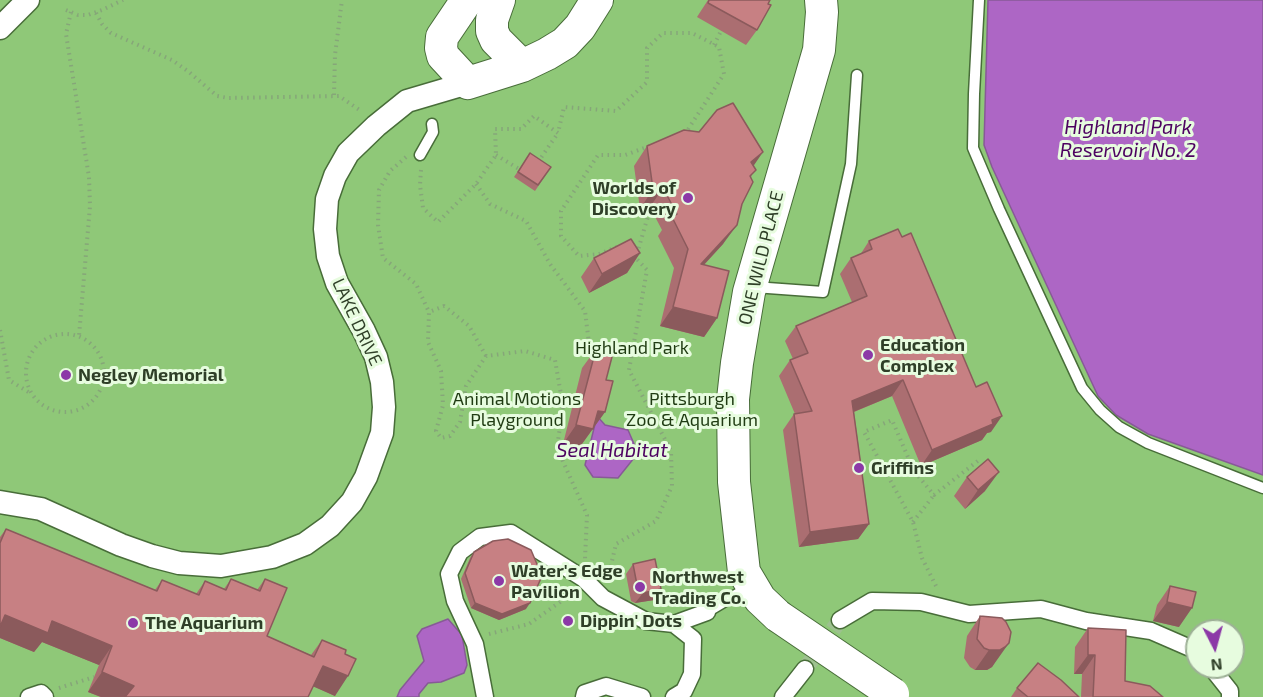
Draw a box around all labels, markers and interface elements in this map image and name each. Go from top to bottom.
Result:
water label: Highland Park Reservoir No. 2 [1060,115,1196,162]
place label: Worlds of Discovery [592,177,676,219]
street label: ONE WILD PLACE [734,189,788,327]
marker: Worlds of Discovery [681,191,695,205]
street label: LAKE DRIVE [327,275,387,369]
place label: Education Complex [880,334,965,376]
park label: Highland Park [575,337,689,359]
marker: Education Complex [861,348,875,362]
place label: Negley Memorial [78,364,224,386]
marker: Negley Memorial [59,368,73,382]
park label: Animal Motions Playground [453,388,581,430]
park label: Pittsburgh Zoo & Aquarium [626,388,758,430]
water label: Seal Habitat [556,438,668,462]
place label: Griffins [871,457,934,479]
marker: Griffins [852,461,866,475]
place label: Water's Edge Pavilion [511,560,623,602]
place label: Northwest Trading Co. [652,566,746,608]
marker: Water's Edge Pavilion [492,574,506,588]
marker: Northwest Trading Co. [633,580,647,594]
place label: Dippin' Dots [580,610,682,632]
place label: The Aquarium [145,612,263,634]
marker: Dippin' Dots [561,614,575,628]
marker: The Aquarium [126,616,140,630]
north arrow [1185,619,1245,679]
text: N [1210,655,1223,675]

